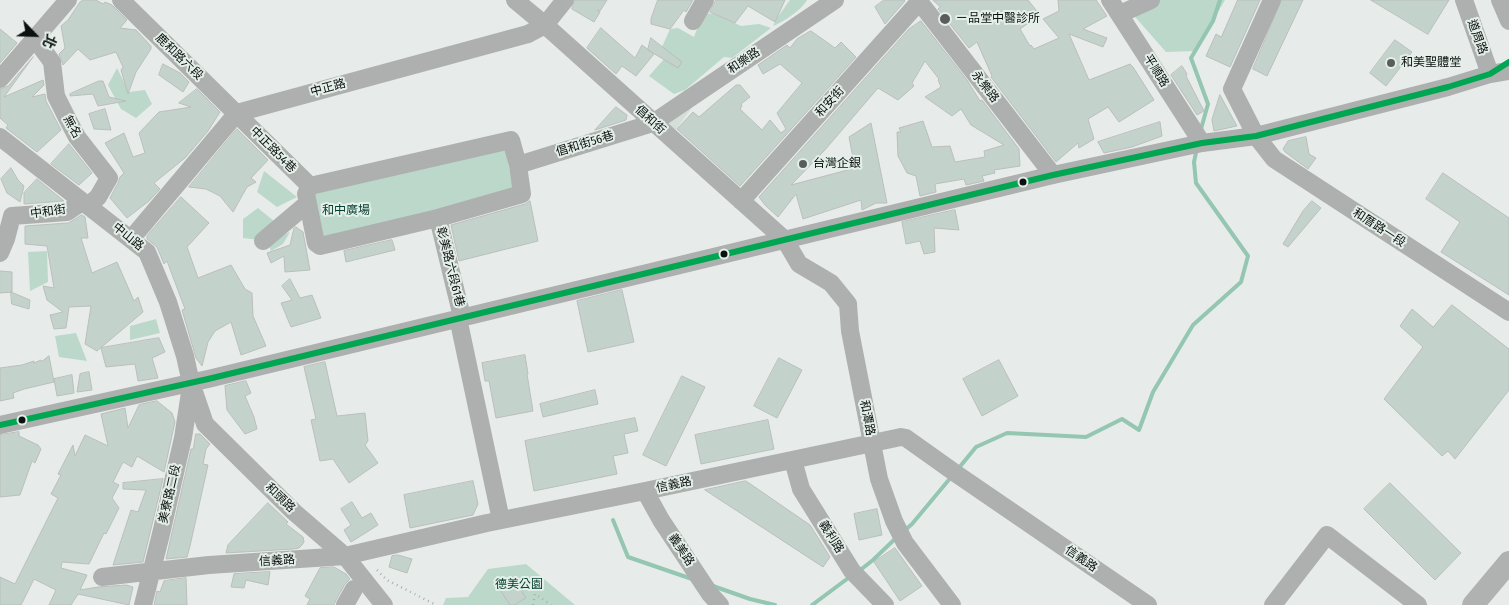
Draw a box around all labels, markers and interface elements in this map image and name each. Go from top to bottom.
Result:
north arrow [10,10,60,60]
marker: ㄧ品堂中醫診所 [938,12,952,26]
place label: ㄧ品堂中醫診所 [956,12,1040,26]
street label: 道周路 [1464,18,1490,56]
text: 北 [39,31,60,51]
street label: 鹿和路六段 [152,31,206,83]
street label: 和樂路 [725,45,763,77]
street label: 平順路 [1140,52,1172,90]
place label: 和美聖體堂 [1401,56,1461,70]
marker: 和美聖體堂 [1385,57,1397,69]
street label: 永樂路 [968,68,1002,106]
street label: 中正路 [309,76,347,100]
street label: 和安街 [813,84,847,120]
street label: 倡和街 [632,103,668,137]
street label: 無名 [60,113,84,141]
street label: 中正路54巷 [247,124,299,176]
street label: 倡和街56巷 [554,128,616,160]
place label: 台灣企銀 [813,157,861,171]
marker: 台灣企銀 [797,158,809,170]
unlabelled marker [1018,177,1028,187]
street label: 中和街 [29,202,67,222]
park label: 和中廣場 [322,204,370,218]
street label: 和厝路一段 [1350,206,1408,250]
street label: 中山路 [109,220,147,254]
street label: 彰美路六段61巷 [433,225,467,309]
unlabelled marker [719,249,729,259]
street label: 和潭路 [856,399,878,437]
unlabelled marker [17,415,27,425]
street label: 美寮路二段 [156,463,184,525]
street label: 信義路 [655,474,693,496]
street label: 和頭路 [262,480,298,516]
street label: 義利路 [815,518,847,556]
street label: 義美路 [665,531,697,569]
street label: 信義路 [1062,543,1100,575]
street label: 信義路 [259,553,295,569]
park label: 德美公園 [495,578,543,592]

